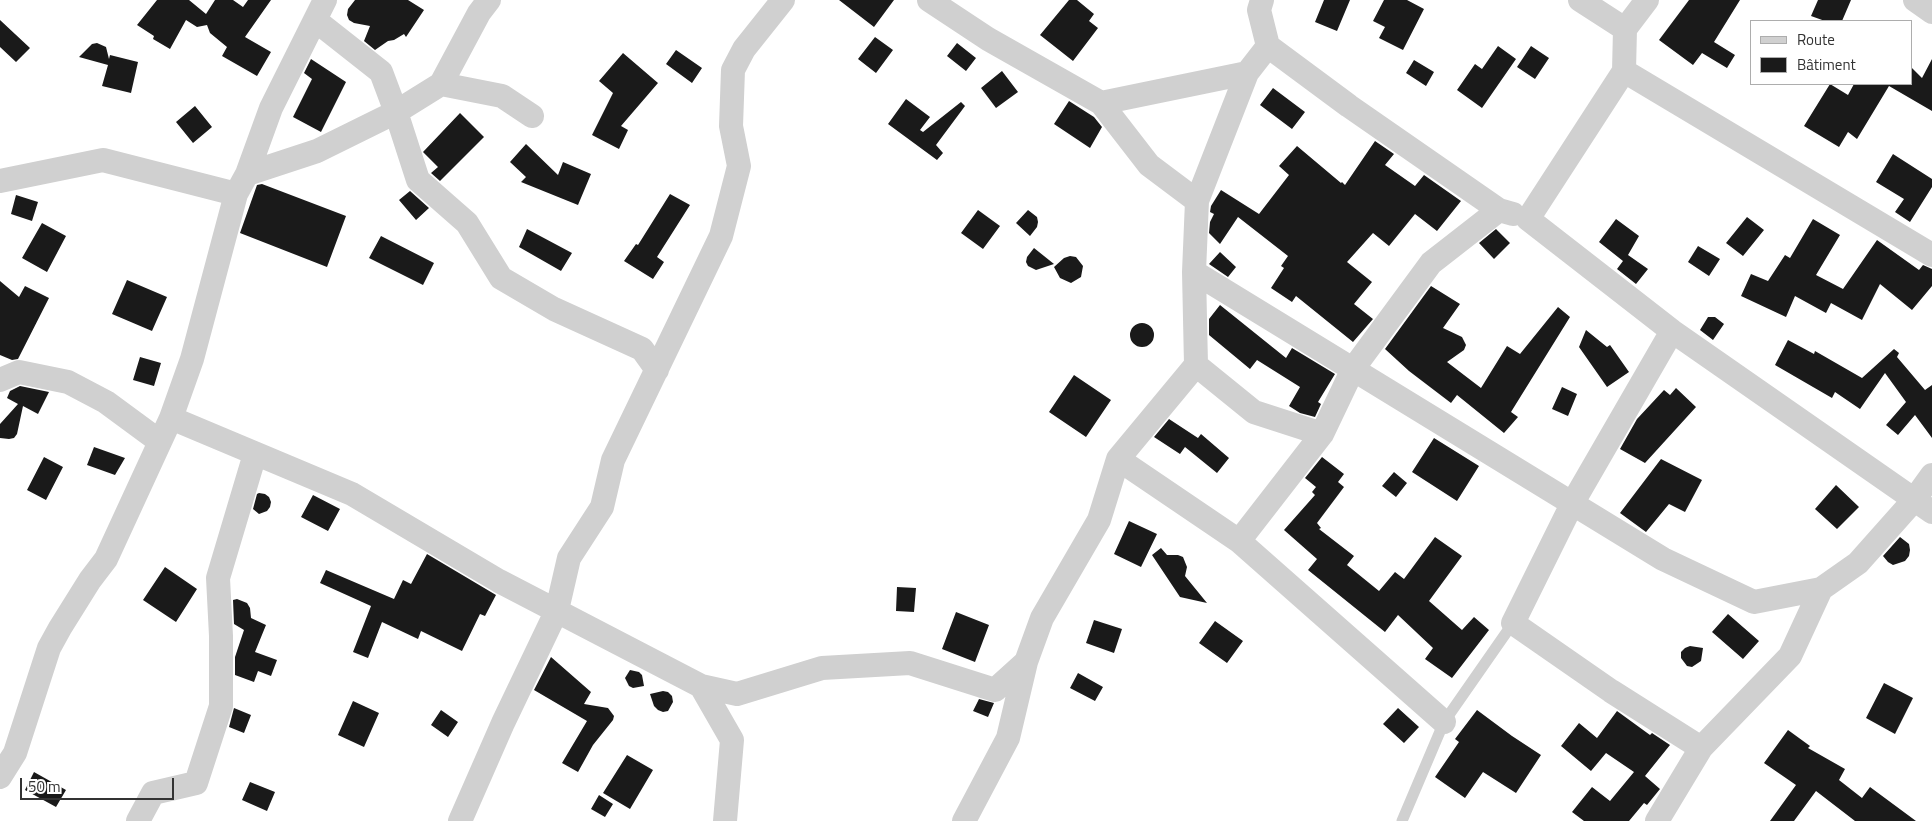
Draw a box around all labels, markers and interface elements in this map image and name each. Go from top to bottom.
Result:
legend [1750,20,1912,85]
text: Route [1797,28,1835,51]
text: Bâtiment [1797,53,1856,76]
scale bar [22,768,176,800]
text: 50 m [28,775,61,798]

